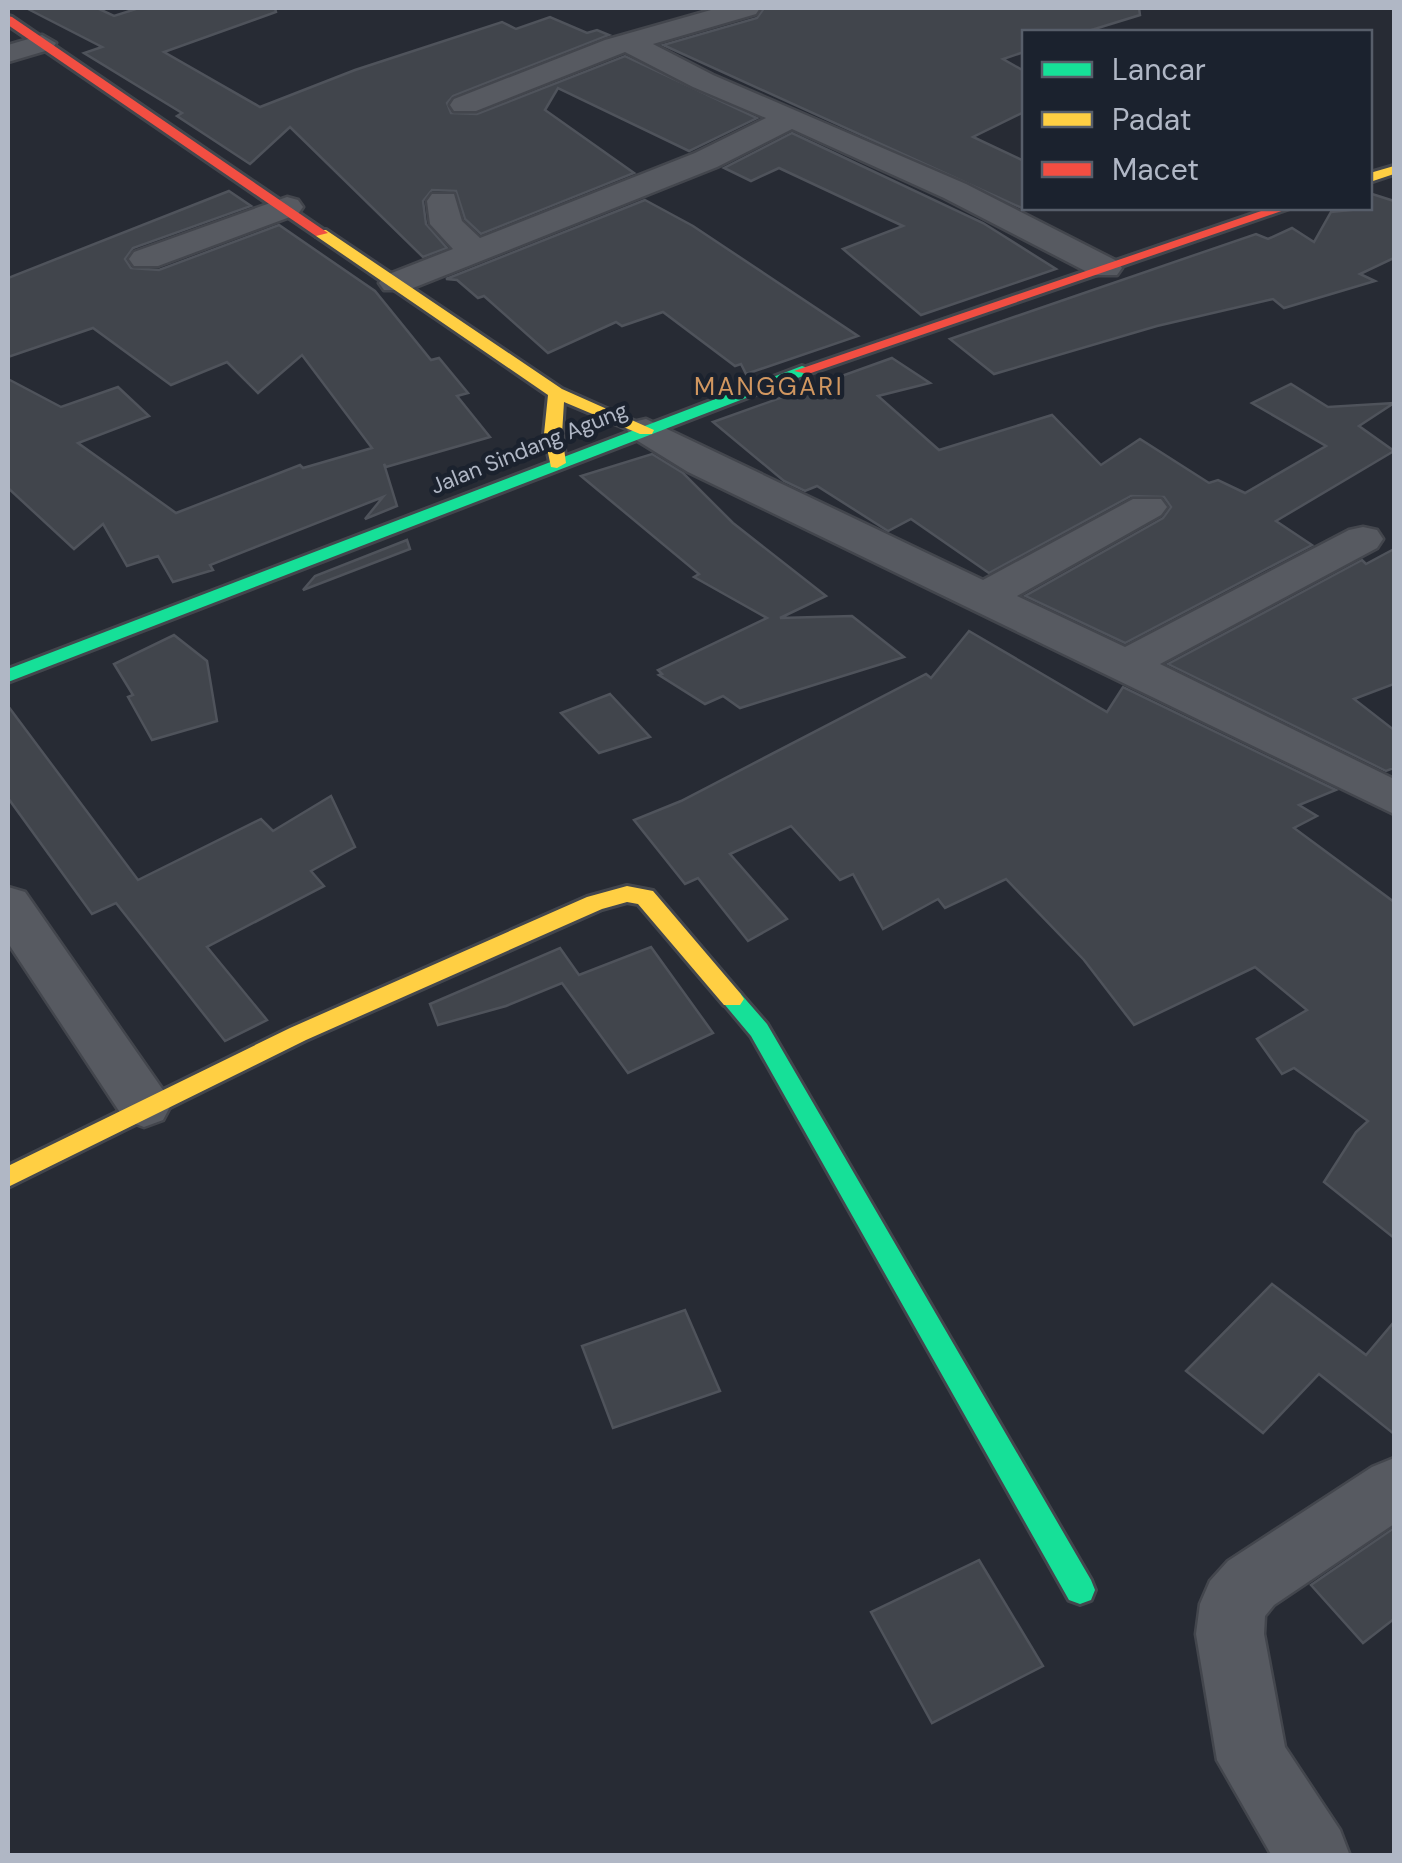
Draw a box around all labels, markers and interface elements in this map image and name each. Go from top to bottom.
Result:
legend [1022,30,1372,210]
text: Lancar [1112,50,1206,89]
text: Padat [1112,100,1192,139]
text: Macet [1112,150,1199,189]
district label: MANGGARI [694,370,844,403]
street label: Jalan Sindang Agung [426,395,632,501]

